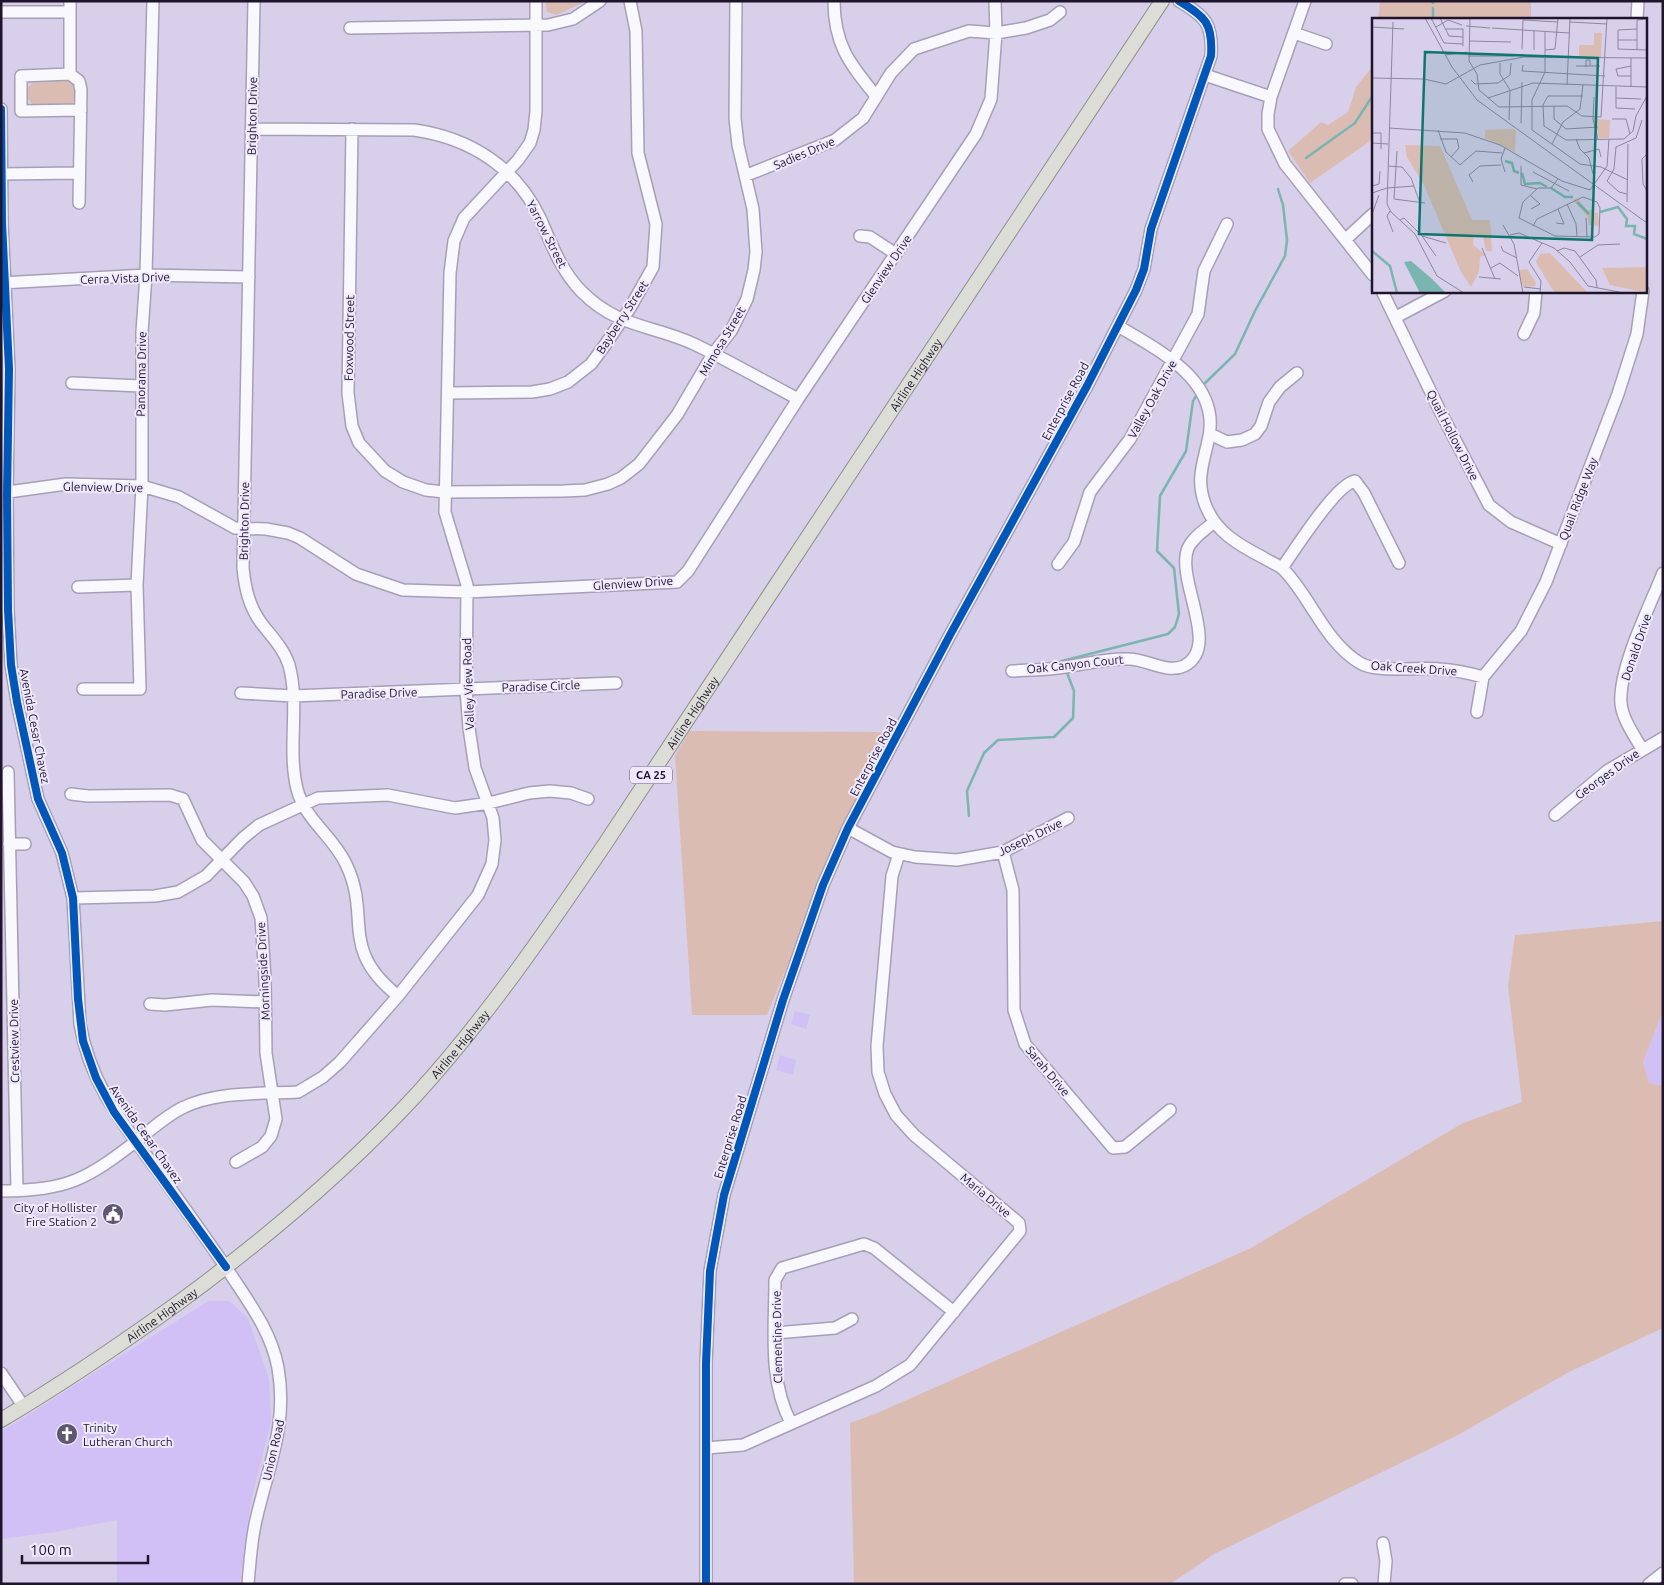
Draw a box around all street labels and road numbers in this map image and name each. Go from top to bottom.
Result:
street label: Brighton Drive [245,77,259,155]
street label: Sadies Drive [771,134,837,172]
street label: Yarrow Street [524,198,570,270]
street label: Glenview Drive [858,232,914,306]
street label: Cerra Vista Drive [80,270,170,286]
street label: Bayberry Street [594,278,651,356]
street label: Foxwood Street [342,295,356,381]
street label: Mimosa Street [696,304,748,378]
street label: Panorama Drive [134,331,148,417]
street label: Airline Highway [887,336,944,413]
street label: Valley Oak Drive [1125,358,1179,440]
street label: Enterprise Road [1039,360,1091,442]
street label: Quail Hollow Drive [1424,387,1482,483]
street label: Quail Ridge Way [1556,456,1600,542]
street label: Glenview Drive [63,480,143,494]
street label: Brighton Drive [237,482,251,560]
street label: Glenview Drive [592,574,674,592]
street label: Donald Drive [1618,612,1654,682]
street label: Valley View Road [460,638,476,730]
street label: Oak Canyon Court [1026,652,1124,676]
street label: Oak Creek Drive [1370,658,1458,678]
street label: Avenida Cesar Chavez [17,667,53,785]
street label: Airline Highway [663,674,721,751]
street label: Paradise Circle [501,678,581,694]
street label: Paradise Drive [340,685,418,701]
street label: Enterprise Road [847,716,899,798]
street label: Georges Drive [1572,746,1642,802]
road number: CA 25 [630,766,672,784]
street label: Joseph Drive [996,816,1064,858]
street label: Morningside Drive [254,922,272,1020]
street label: Crestview Drive [7,999,21,1083]
street label: Airline Highway [428,1007,491,1080]
street label: Sarah Drive [1023,1043,1073,1099]
street label: Avenida Cesar Chavez [107,1082,185,1186]
street label: Enterprise Road [711,1094,749,1180]
street label: Maria Drive [958,1170,1014,1220]
street label: Airline Highway [124,1285,200,1344]
street label: Clementine Drive [770,1290,784,1384]
street label: Union Road [260,1418,286,1482]

